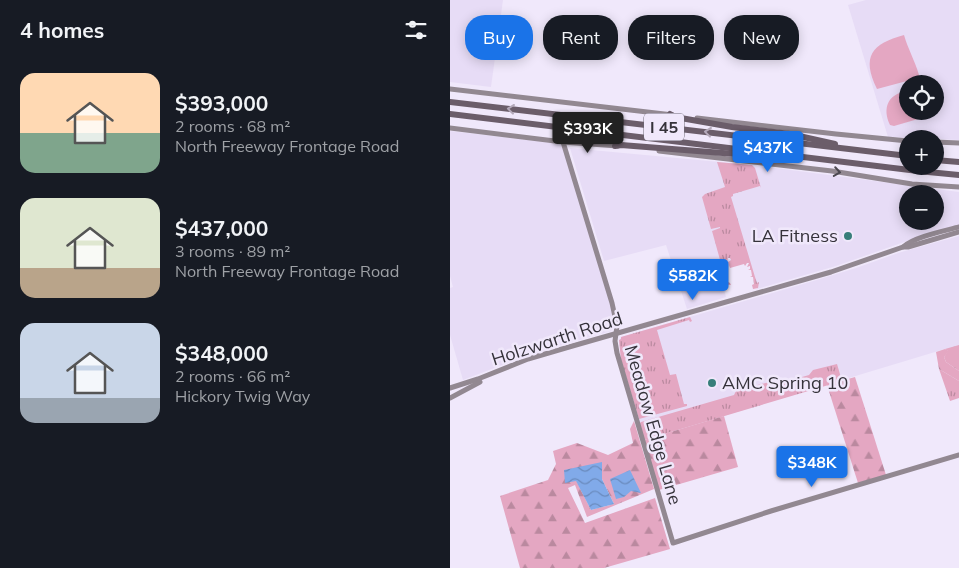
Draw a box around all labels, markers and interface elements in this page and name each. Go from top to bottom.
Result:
chip: Buy [465,15,533,60]
chip: Rent [543,15,618,60]
chip: Filters [628,15,714,60]
chip: New [724,15,799,60]
icon: filters [402,16,430,44]
text: 4 homes [20,17,104,43]
map controls [899,75,944,230]
button: locate [899,75,944,120]
text: $393,000 [175,90,268,116]
icon: home [60,93,120,153]
one-way arrow [507,104,515,115]
pin: $393K [553,112,623,154]
road number: I 45 [644,114,684,140]
text: 2 rooms · 68 m² [175,116,290,136]
text: $393K [563,118,613,138]
one-way arrow [703,127,711,138]
pin: $437K [733,130,803,173]
button: + [899,130,944,175]
text: North Freeway Frontage Road [175,136,399,156]
text: $437K [743,137,793,157]
one-way arrow [833,167,842,177]
button: − [899,185,944,230]
text: $437,000 [175,215,268,241]
icon: home [60,218,120,278]
place label: LA Fitness [752,224,838,247]
marker: LA Fitness [842,230,854,242]
text: 3 rooms · 89 m² [175,241,290,261]
pin: $582K [658,258,728,301]
text: North Freeway Frontage Road [175,261,399,281]
text: $582K [668,265,718,285]
street label: Holzwarth Road [488,306,625,371]
text: $348,000 [175,340,268,366]
street label: Meadow Edge Lane [620,342,687,507]
icon: home [60,343,120,403]
text: 2 rooms · 66 m² [175,366,290,386]
place label: AMC Spring 10 [722,371,848,394]
marker: AMC Spring 10 [706,377,718,389]
text: Hickory Twig Way [175,386,310,406]
pin: $348K [777,446,847,488]
text: $348K [787,452,837,472]

